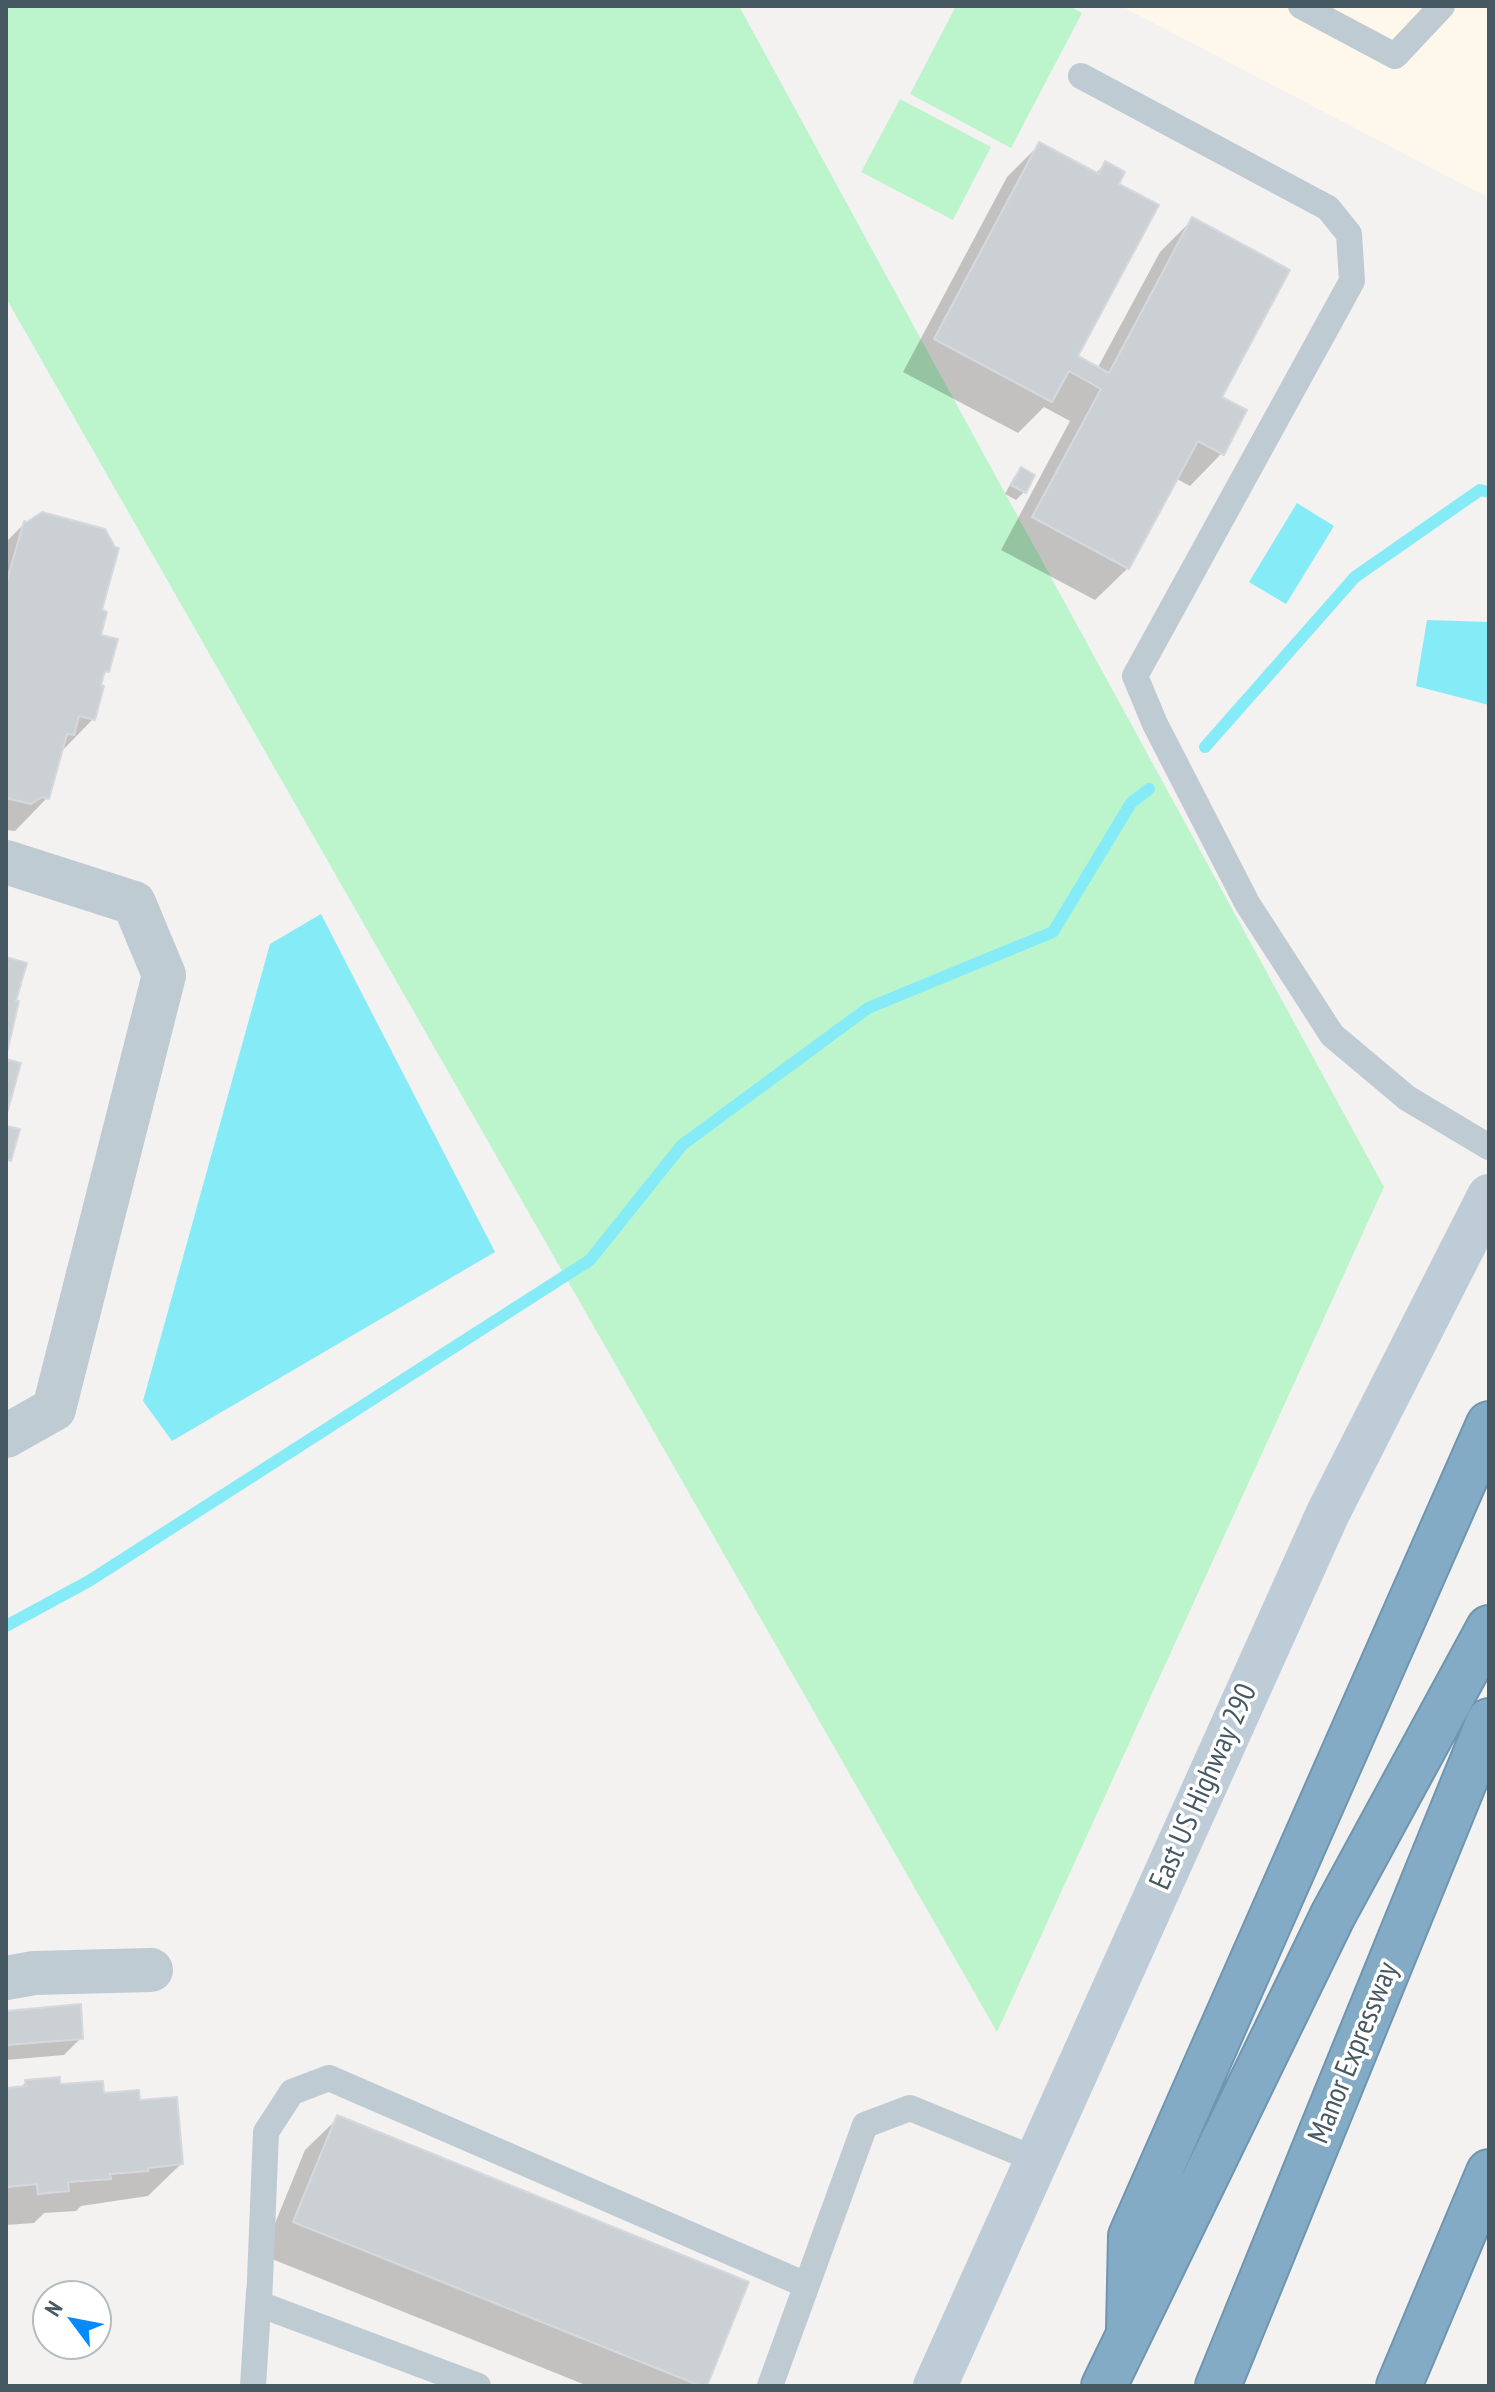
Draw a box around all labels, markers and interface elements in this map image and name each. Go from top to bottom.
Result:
street label: East US Highway 290 [1143,1679,1265,1895]
street label: Manor Expressway [1301,1957,1407,2149]
north arrow [32,2280,112,2360]
text: N [38,2296,68,2321]

